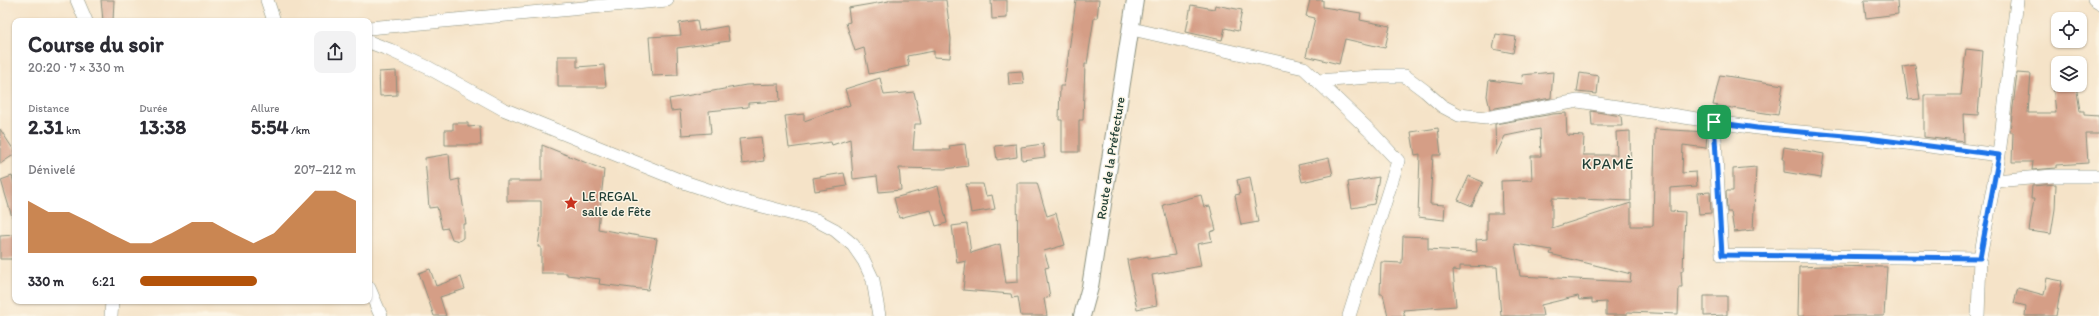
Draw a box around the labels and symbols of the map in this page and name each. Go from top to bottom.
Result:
street label: Route de la Préfecture [1093,96,1128,220]
pin [1697,105,1731,139]
district label: KPAMÈ [1582,155,1634,173]
place label: LE REGAL salle de Fête [582,189,651,219]
place icon: LE REGAL salle de Fête [563,195,579,211]

